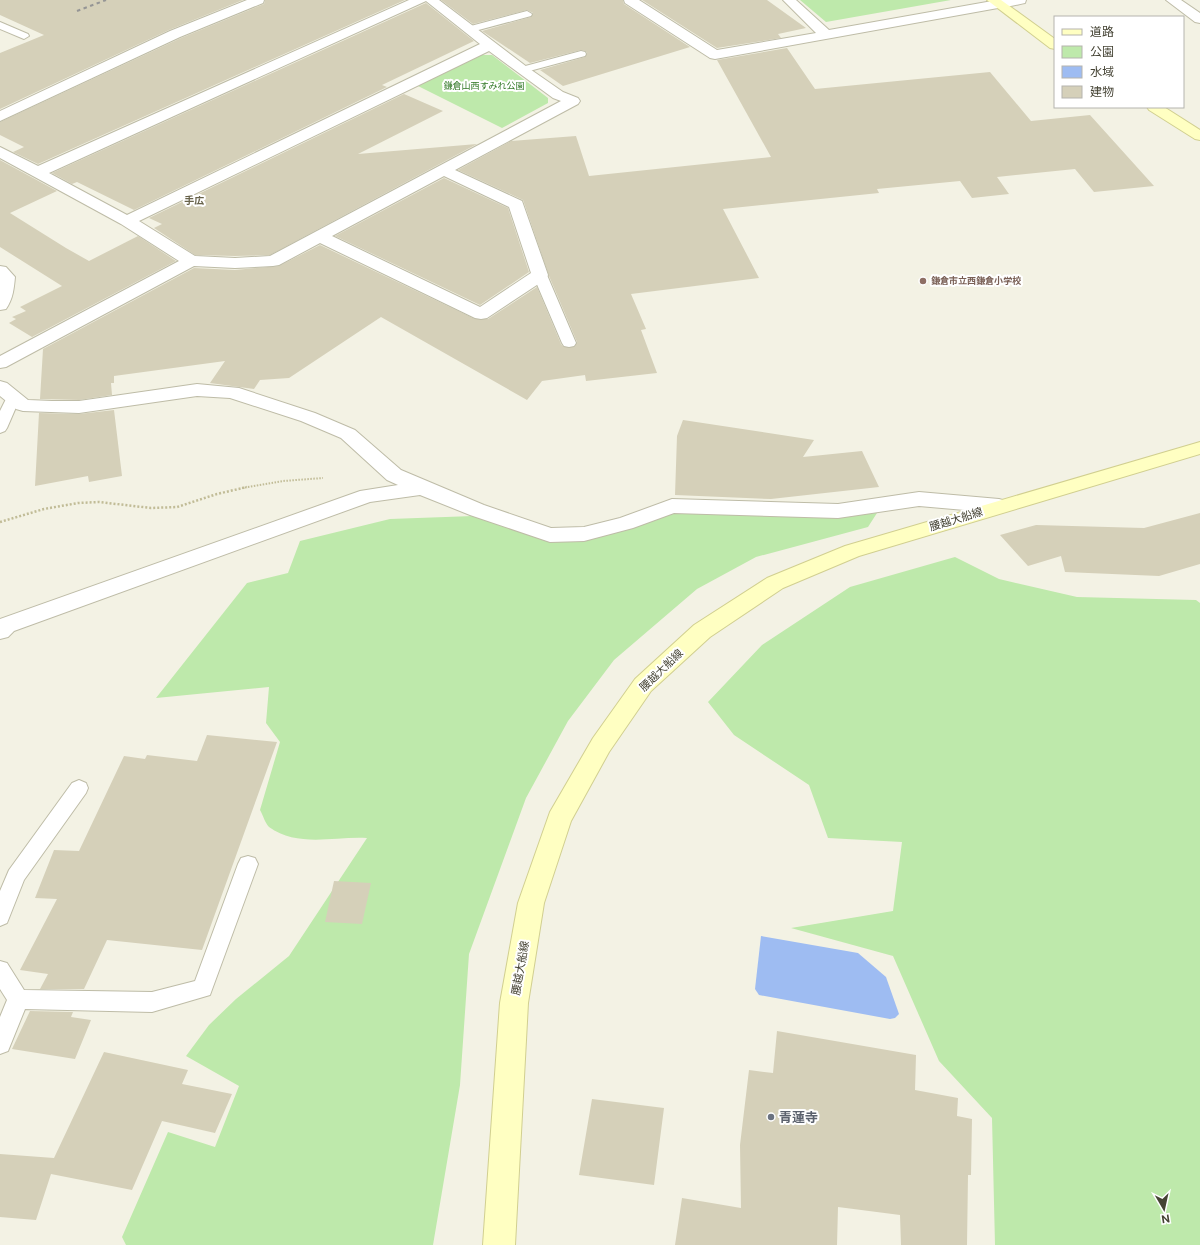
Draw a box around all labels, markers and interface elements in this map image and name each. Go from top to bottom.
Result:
legend [1054,16,1184,108]
text: 道路 [1090,25,1114,39]
text: 公園 [1090,45,1114,59]
text: 水域 [1090,65,1114,79]
park label: 鎌倉山西すみれ公園 [443,80,525,91]
text: 建物 [1090,85,1114,99]
district label: 手広 [184,194,205,206]
place label: 鎌倉市立西鎌倉小学校 [931,275,1022,286]
marker: 鎌倉市立西鎌倉小学校 [918,276,928,286]
street label: 腰越大船線 [928,505,984,533]
street label: 腰越大船線 [637,647,685,693]
street label: 腰越大船線 [509,940,531,996]
place label: 青蓮寺 [779,1110,818,1125]
marker: 青蓮寺 [766,1112,776,1122]
north arrow [1144,1189,1184,1229]
text: N [1160,1212,1171,1225]

